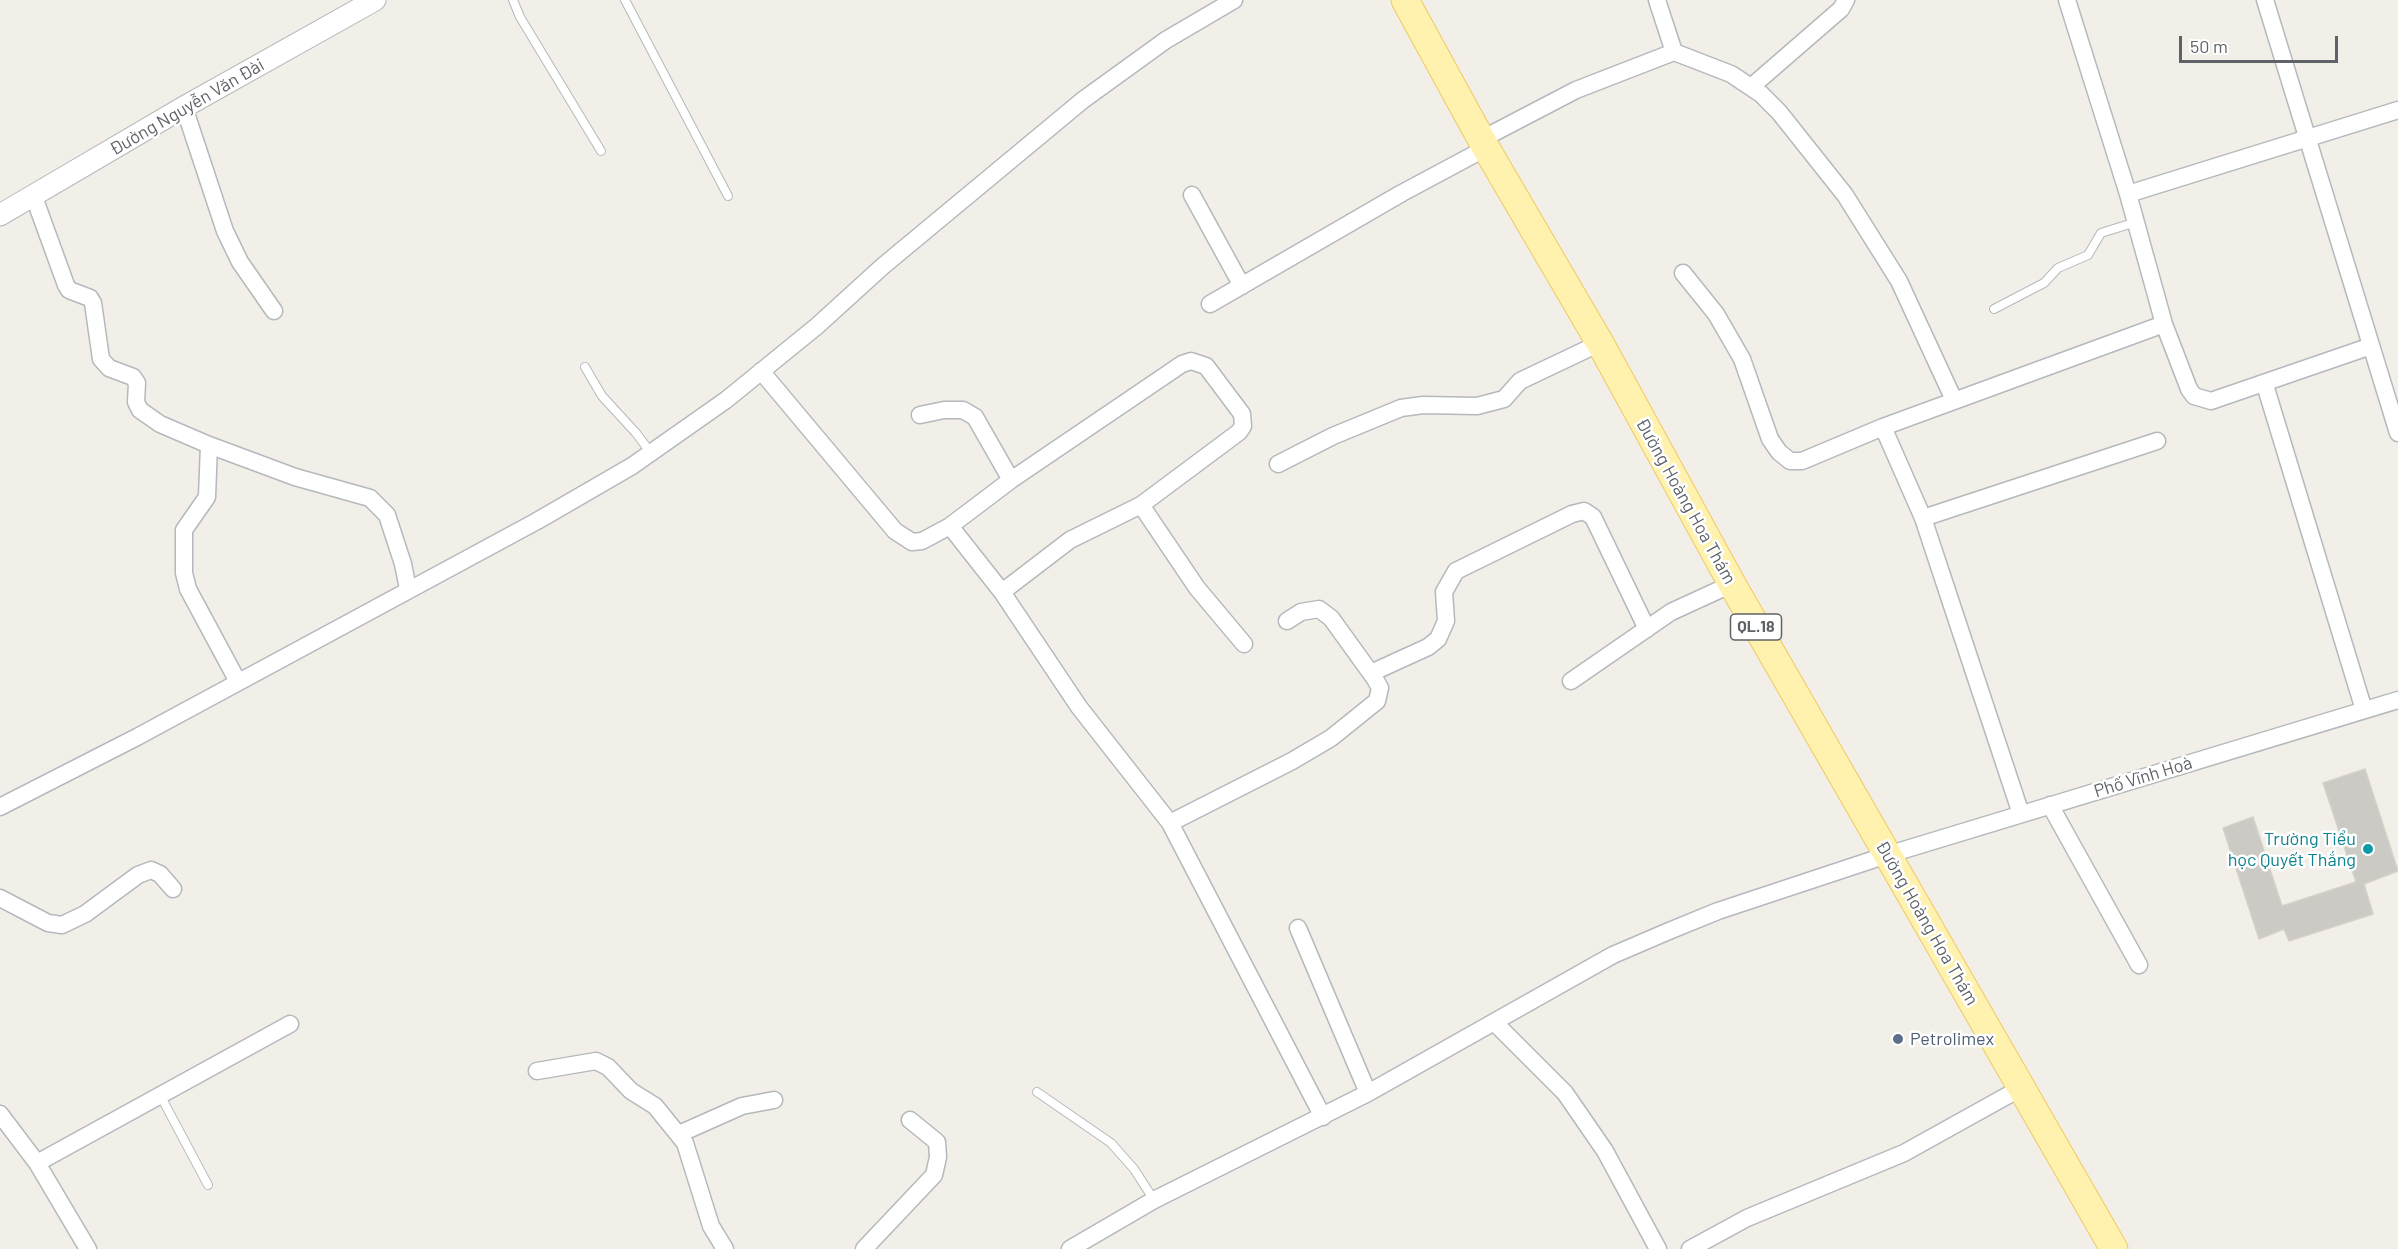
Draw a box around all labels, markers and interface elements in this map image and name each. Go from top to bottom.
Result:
scale bar [2182,24,2341,62]
text: 50 m [2190,35,2228,57]
street label: Đường Nguyễn Văn Đài [106,54,268,160]
street label: Đường Hoàng Hoa Thám [1631,414,1741,588]
road number: QL.18 [1730,614,1782,640]
street label: Phố Vĩnh Hoà [2091,752,2195,802]
place label: Trường Tiểu học Quyết Thắng [2228,828,2356,870]
street label: Đường Hoàng Hoa Thám [1871,837,1983,1009]
marker: Trường Tiểu học Quyết Thắng [2361,842,2375,856]
place label: Petrolimex [1910,1028,1994,1050]
marker: Petrolimex [1891,1032,1905,1046]

